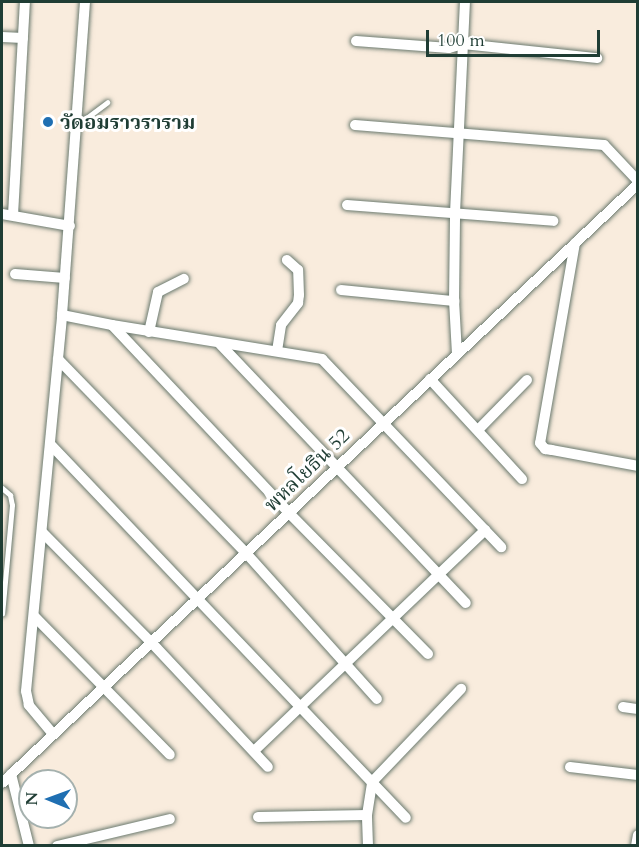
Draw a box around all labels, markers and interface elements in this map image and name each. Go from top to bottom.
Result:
scale bar [429,18,603,56]
text: 100 m [437,28,485,53]
place label: วัดอมราวราราม [60,110,195,134]
marker: วัดอมราวราราม [41,115,55,129]
street label: พหลโยธิน 52 [259,424,355,516]
north arrow [18,769,78,829]
text: N [21,792,43,806]

